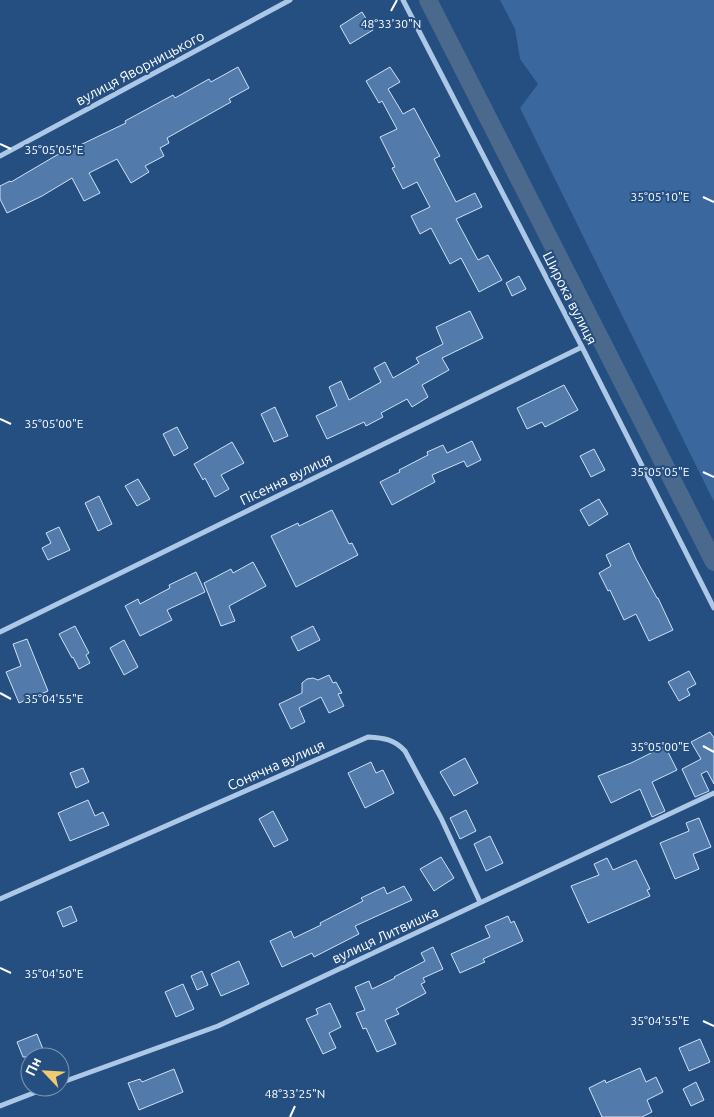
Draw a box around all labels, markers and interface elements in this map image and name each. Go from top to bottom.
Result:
text: 48°33'30"N [361,17,421,30]
street label: вулиця Яворницького [73,27,207,109]
text: 35°05'05"E [25,143,84,156]
text: 35°05'10"E [631,190,690,203]
street label: Широка вулиця [540,249,600,347]
text: 35°05'00"E [25,417,84,430]
street label: Пісенна вулиця [237,450,335,508]
text: 35°05'05"E [631,465,690,478]
text: 35°04'55"E [25,692,84,705]
street label: Сонячна вулиця [225,736,327,794]
text: 35°05'00"E [631,740,690,753]
street label: вулиця Литвишка [329,903,441,967]
text: 35°04'50"E [25,967,84,980]
text: 35°04'55"E [631,1014,690,1027]
north arrow [20,1047,70,1097]
text: Пн [22,1055,44,1078]
text: 48°33'25"N [265,1087,325,1100]

